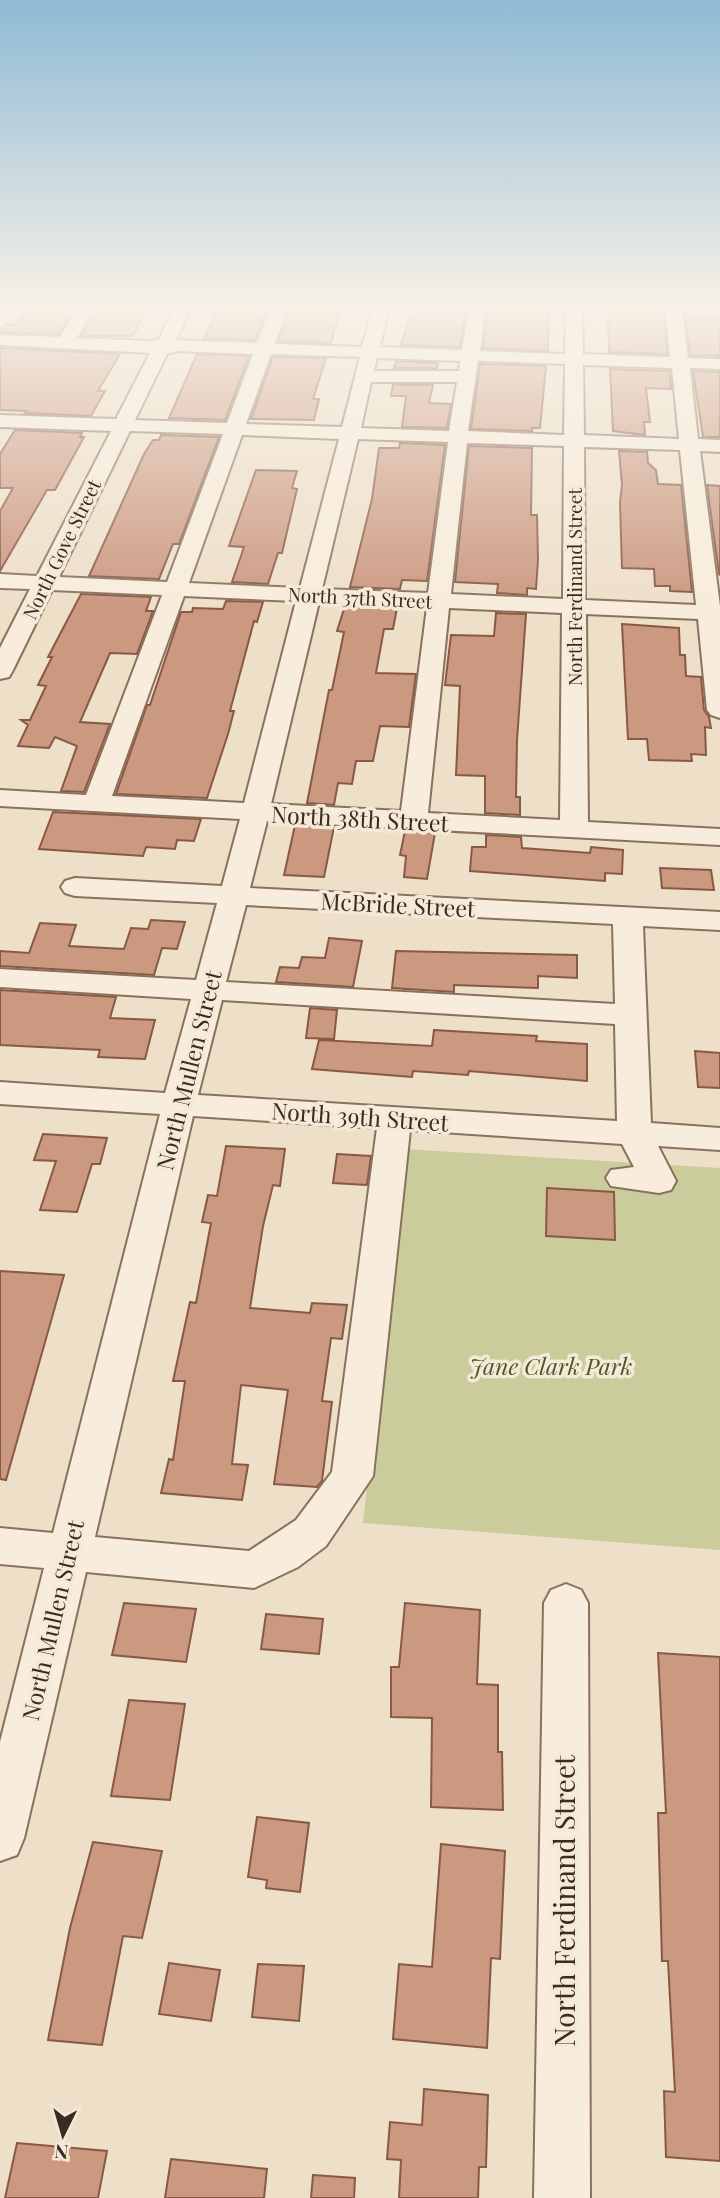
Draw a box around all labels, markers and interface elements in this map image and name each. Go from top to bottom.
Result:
street label: North Gove Street [16,474,106,623]
street label: North Ferdinand Street [561,488,587,686]
street label: North 37th Street [287,580,433,614]
street label: North 38th Street [271,798,450,838]
street label: McBride Street [320,884,477,924]
street label: North Mullen Street [148,966,228,1173]
street label: North 39th Street [270,1094,450,1138]
park label: Jane Clark Park [470,1350,633,1381]
street label: North Mullen Street [14,1516,90,1723]
street label: North Ferdinand Street [545,1754,582,2047]
north arrow [28,2100,98,2170]
text: N [53,2139,69,2166]

